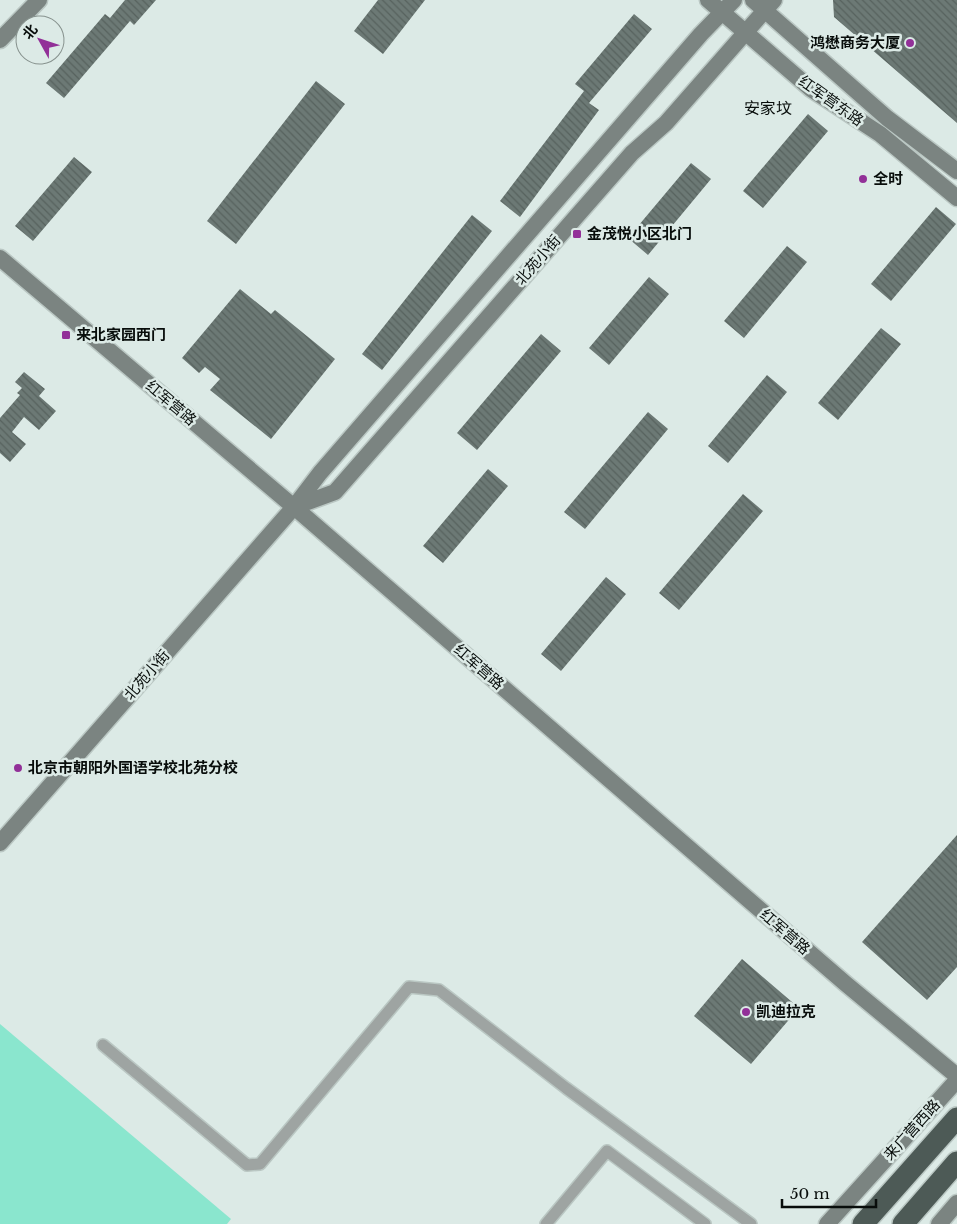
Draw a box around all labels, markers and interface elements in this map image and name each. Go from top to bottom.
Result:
north arrow [15,15,65,65]
text: 北 [19,20,41,43]
place label: 鸿懋商务大厦 [810,33,900,52]
marker: 鸿懋商务大厦 [904,37,916,49]
street label: 红军营东路 [795,71,867,130]
district label: 安家坟 [744,98,792,118]
place label: 全时 [873,169,903,188]
marker: 全时 [857,173,869,185]
place label: 金茂悦小区北门 [587,224,692,243]
marker: 金茂悦小区北门 [571,228,583,240]
street label: 北苑小街 [511,231,564,289]
place label: 来北家园西门 [76,325,166,344]
marker: 来北家园西门 [60,329,72,341]
street label: 红军营路 [142,376,200,429]
street label: 红军营路 [450,640,508,693]
street label: 北苑小街 [120,646,173,704]
place label: 北京市朝阳外国语学校北苑分校 [28,758,238,777]
marker: 北京市朝阳外国语学校北苑分校 [12,762,24,774]
street label: 红军营路 [756,905,814,958]
place label: 凯迪拉克 [756,1002,816,1021]
marker: 凯迪拉克 [740,1006,752,1018]
street label: 来广营西路 [879,1095,944,1164]
scale bar [782,1176,876,1208]
text: 50 m [790,1184,830,1203]

